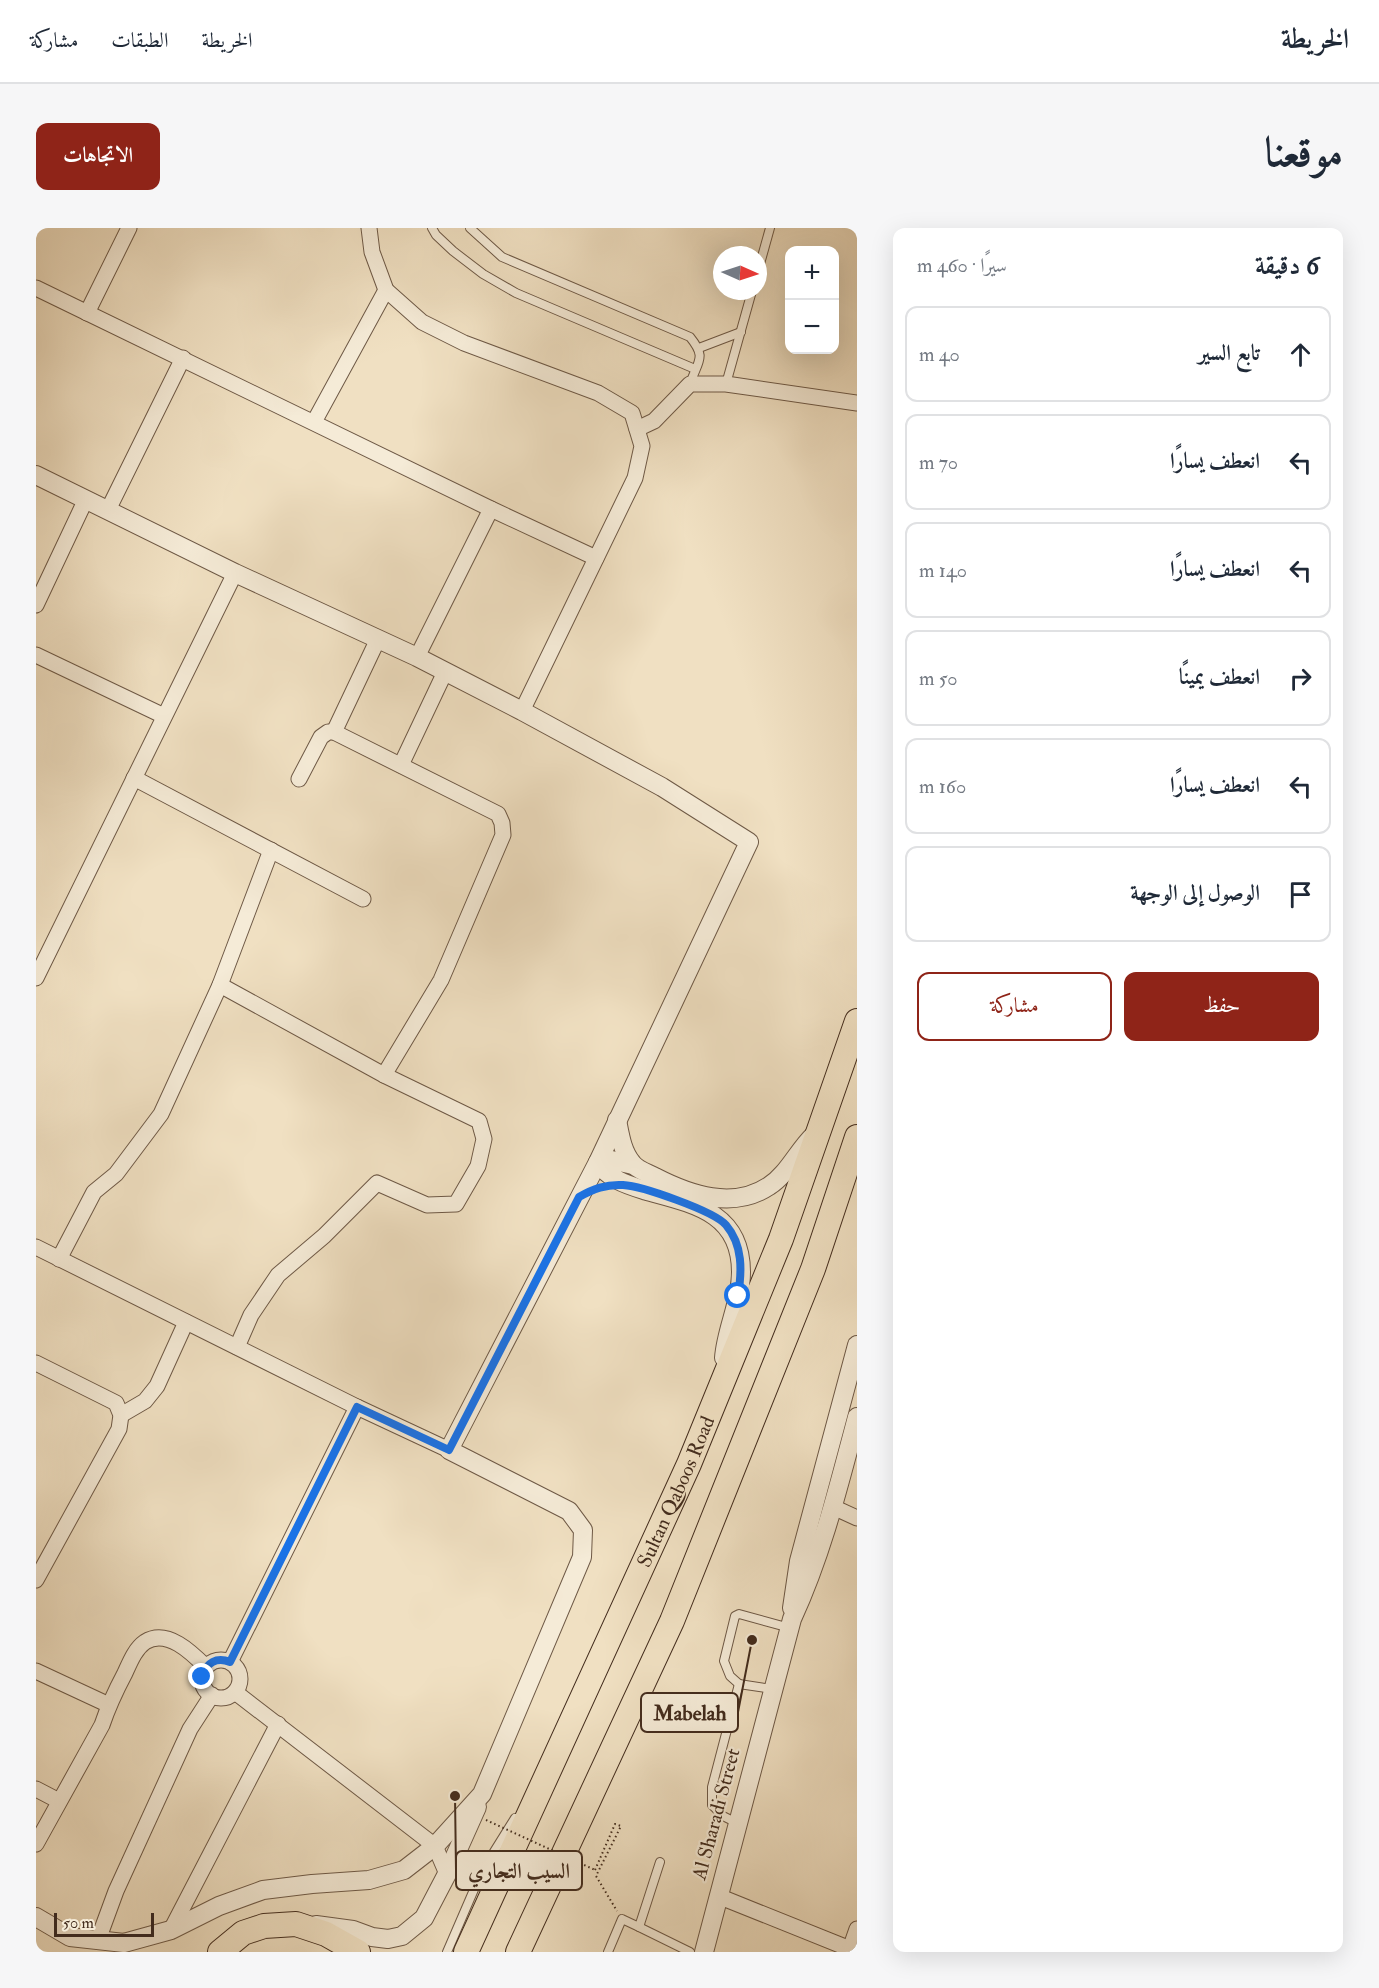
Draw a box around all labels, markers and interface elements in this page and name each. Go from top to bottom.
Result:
text: الخريطة [1281,22,1349,57]
text: مشاركة [30,27,78,54]
text: الطبقات [111,27,168,54]
text: الخريطة [201,27,253,54]
button: الاتجاهات [36,123,160,190]
text: موقعنا [1265,127,1343,179]
north arrow [713,246,767,300]
map controls [785,246,839,354]
button: + [785,246,839,300]
text: 6 دقيقة [1255,250,1319,282]
text: سيرًا · 460 m [917,253,1007,278]
button: − [785,300,839,354]
icon: ahead [1284,338,1317,371]
text: تابع السير [1198,339,1260,367]
text: 40 m [919,342,960,367]
icon: left [1284,446,1317,479]
text: انعطف يسارًا [1170,447,1260,475]
text: 70 m [919,450,958,475]
icon: left [1284,554,1317,587]
text: انعطف يسارًا [1170,555,1260,583]
text: 140 m [919,558,967,583]
icon: right [1284,662,1317,695]
text: انعطف يمينًا [1179,663,1260,691]
text: 50 m [919,666,958,691]
icon: left [1284,770,1317,803]
text: انعطف يسارًا [1170,771,1260,799]
text: 160 m [919,774,966,799]
icon: arrive [1284,878,1317,911]
text: الوصول إلى الوجهة [1130,879,1260,907]
button: مشاركة [917,972,1112,1041]
button: حفظ [1124,972,1319,1041]
route start [724,1282,750,1308]
street label: Sultan Qaboos Road [631,1412,720,1571]
route end [188,1663,214,1689]
callout: Mabelah [641,1693,738,1732]
text: Mabelah [653,1700,726,1727]
street label: Al Sharadi Street [686,1745,746,1883]
callout: السيب التجاري [456,1851,582,1890]
text: السيب التجاري [468,1858,570,1888]
scale bar [54,1910,154,1938]
text: 50 m [63,1913,94,1933]

